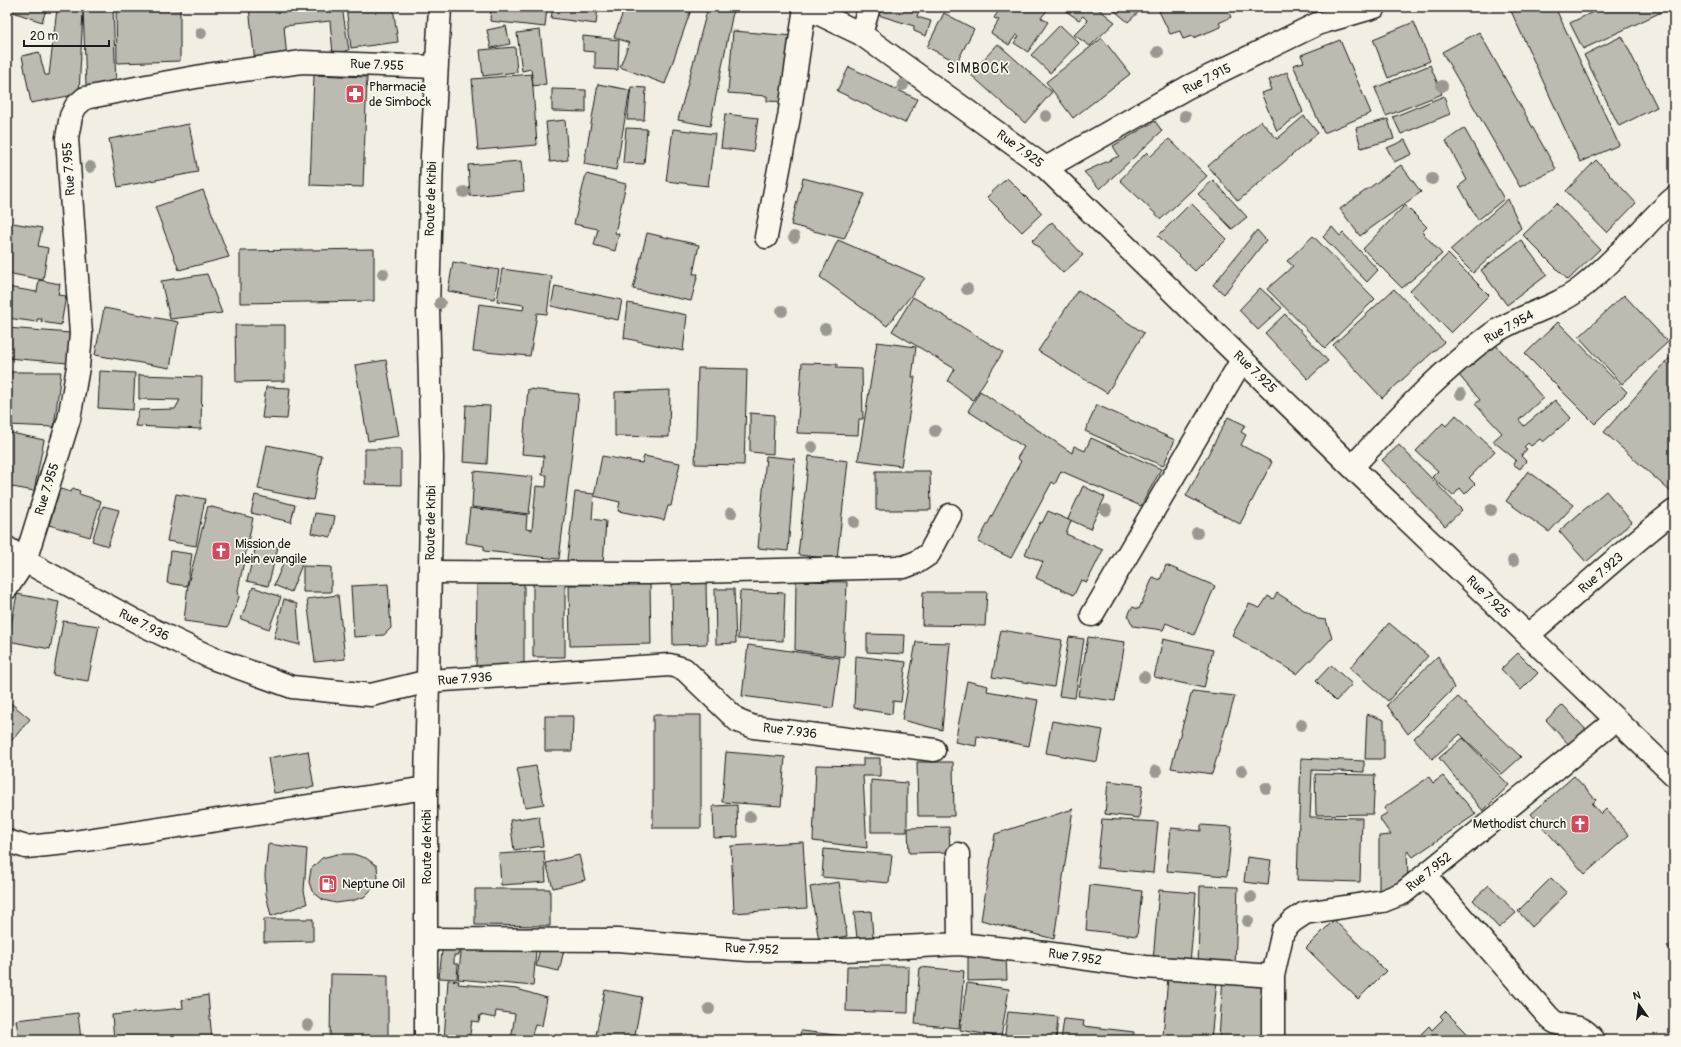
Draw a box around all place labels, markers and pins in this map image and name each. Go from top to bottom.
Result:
place label: Pharmacie de Simbock [369,79,432,110]
pharmacy icon: Pharmacie de Simbock [344,83,366,105]
place label: Mission de plein evangile [235,536,307,567]
church icon: Mission de plein evangile [210,540,232,562]
church icon: Methodist church [1569,813,1591,835]
place label: Methodist church [1473,816,1566,832]
fuel station icon: Neptune Oil [317,873,339,895]
place label: Neptune Oil [342,876,405,892]

